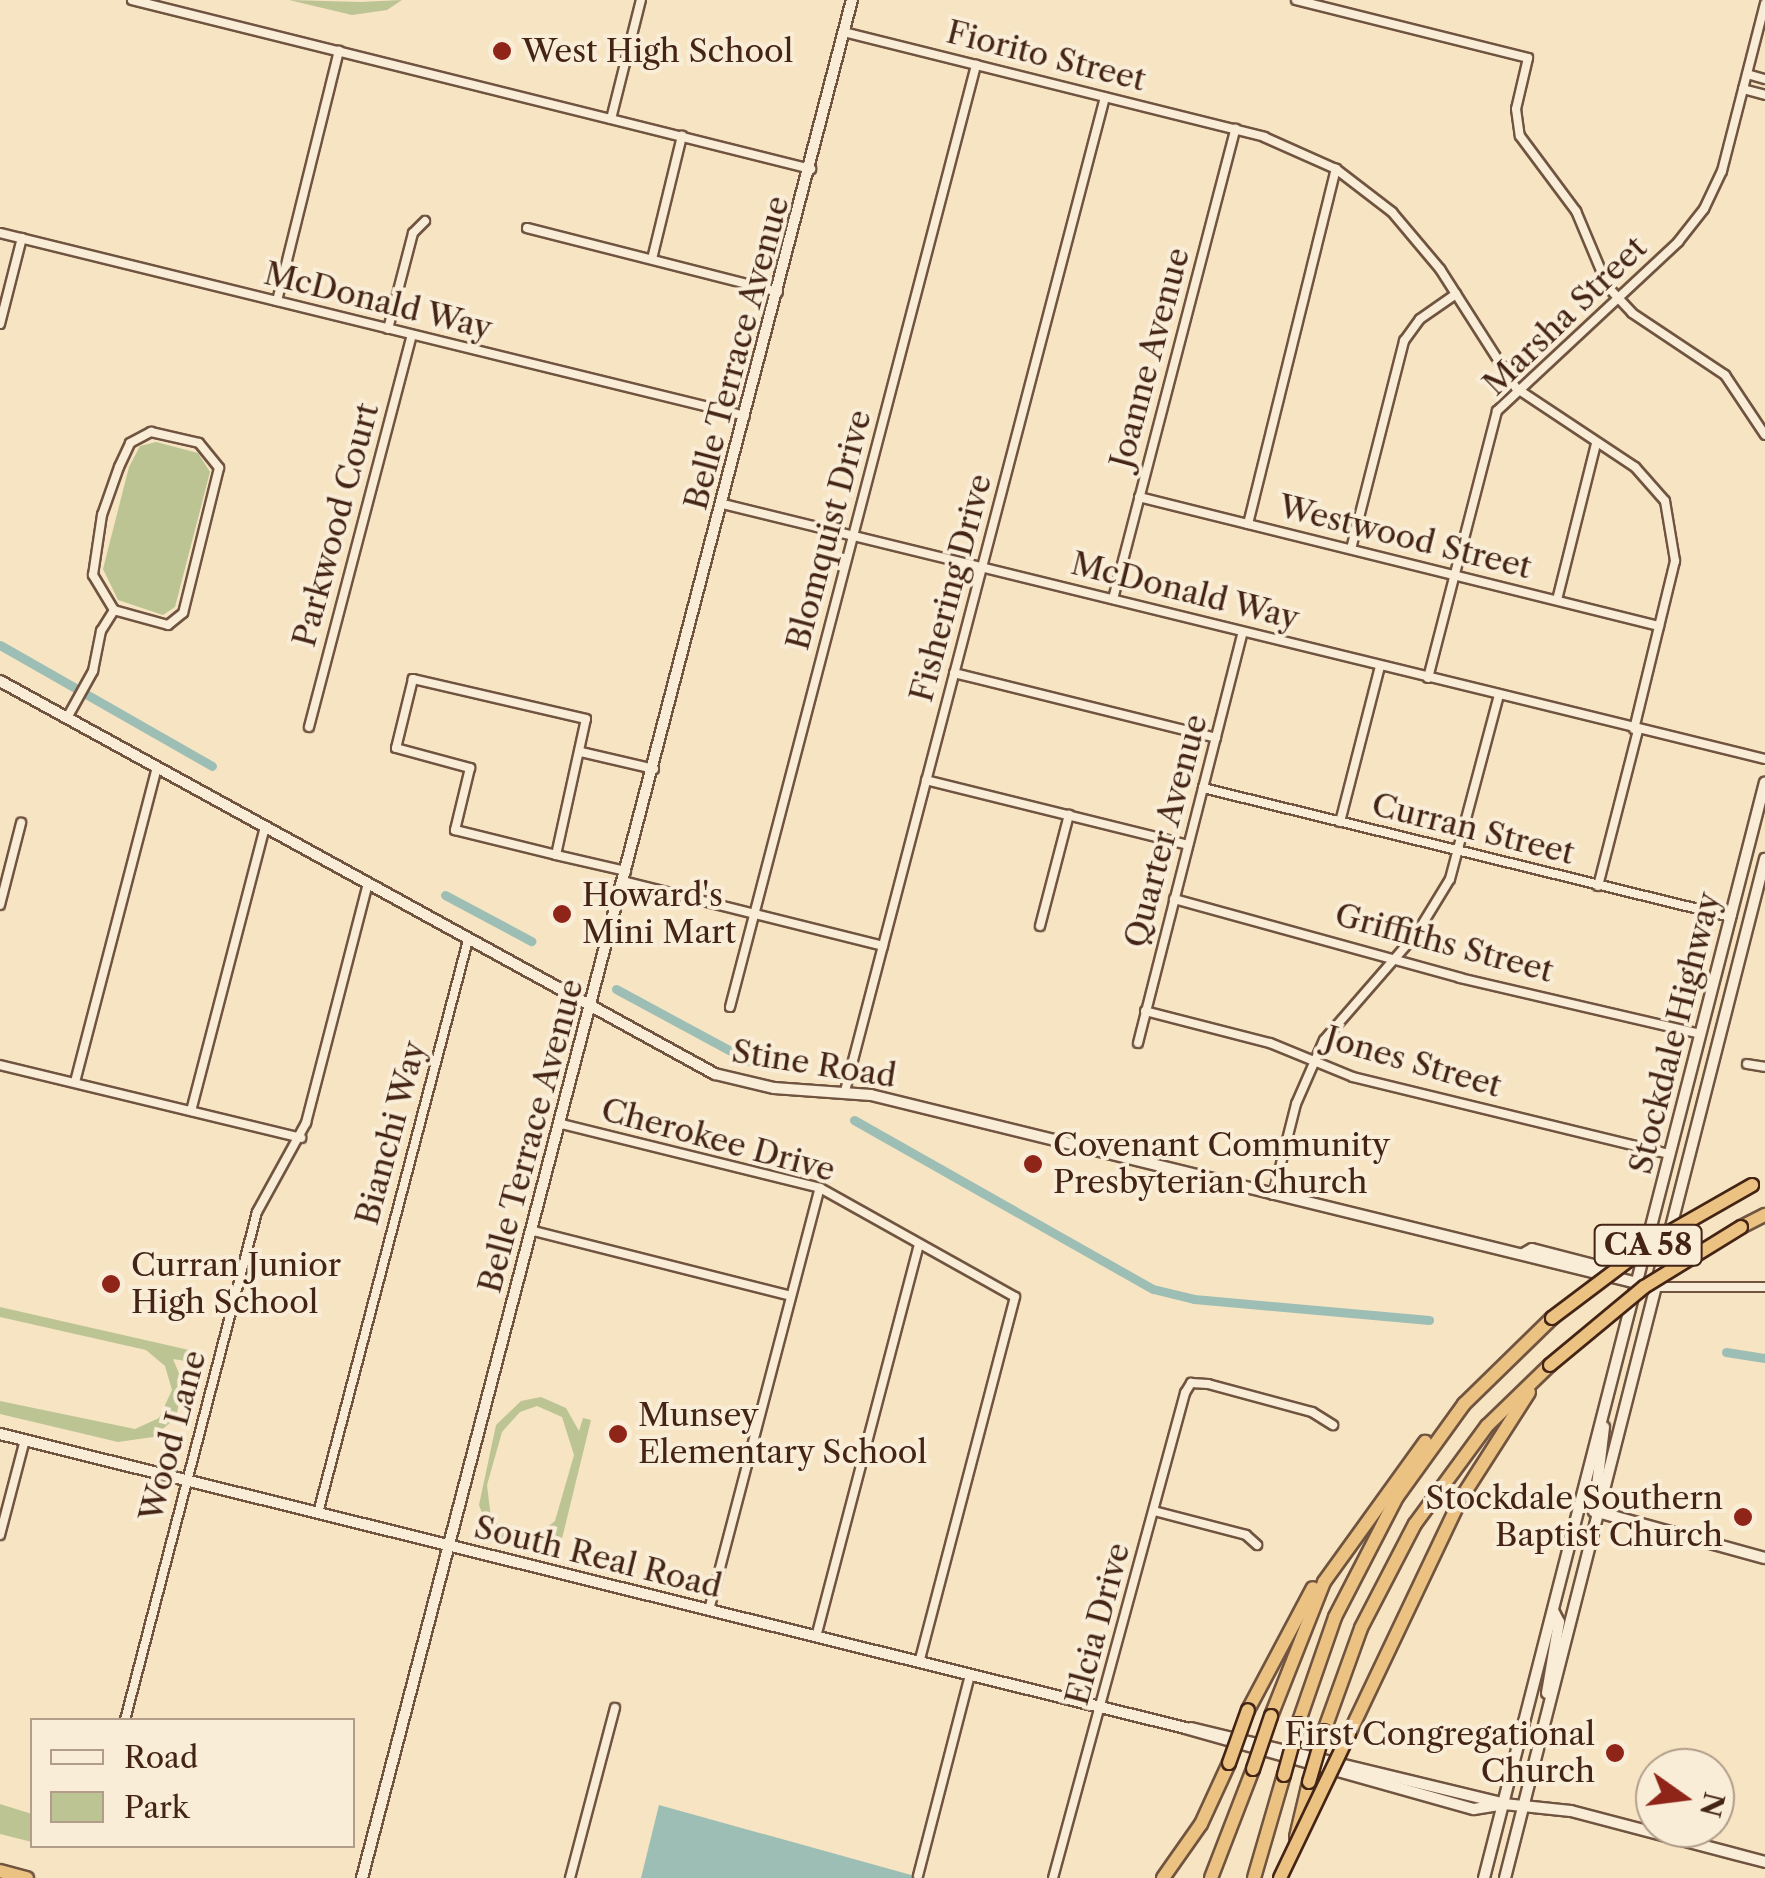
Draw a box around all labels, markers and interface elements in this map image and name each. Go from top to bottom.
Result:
street label: Fiorito Street [943,13,1149,99]
place label: West High School [522,32,793,70]
marker: West High School [491,40,513,62]
street label: Belle Terrace Avenue [676,191,798,515]
street label: Marsha Street [1475,228,1655,404]
street label: Joanne Avenue [1102,243,1198,473]
street label: McDonald Way [260,254,496,348]
street label: Parkwood Court [285,399,387,651]
street label: Blomquist Drive [779,406,879,654]
street label: Fishering Drive [902,470,1000,706]
street label: Westwood Street [1275,487,1535,587]
street label: McDonald Way [1067,544,1303,638]
street label: Quarter Avenue [1116,709,1216,953]
street label: Curran Street [1368,785,1578,873]
place label: Howard's Mini Mart [582,877,736,952]
street label: Stockdale Highway [1621,888,1729,1178]
street label: Griffiths Street [1331,895,1557,991]
marker: Howard's Mini Mart [551,903,573,925]
street label: Belle Terrace Avenue [470,974,592,1298]
street label: Jones Street [1320,1019,1506,1105]
street label: Stine Road [729,1032,899,1096]
street label: Bianchi Way [348,1036,434,1230]
street label: Cherokee Drive [597,1090,839,1190]
place label: Covenant Community Presbyterian Church [1053,1127,1390,1202]
marker: Covenant Community Presbyterian Church [1022,1153,1044,1175]
road number: CA 58 [1593,1220,1703,1270]
place label: Curran Junior High School [131,1247,341,1322]
marker: Curran Junior High School [100,1273,122,1295]
street label: Wood Lane [132,1346,214,1526]
place label: Munsey Elementary School [638,1397,928,1472]
marker: Munsey Elementary School [607,1423,629,1445]
place label: Stockdale Southern Baptist Church [1425,1480,1723,1555]
marker: Stockdale Southern Baptist Church [1732,1506,1754,1528]
street label: South Real Road [470,1508,726,1606]
street label: Elcia Drive [1058,1539,1138,1709]
place label: First Congregational Church [1285,1716,1595,1791]
legend [30,1718,355,1848]
text: Road [124,1739,198,1776]
marker: First Congregational Church [1604,1742,1626,1764]
north arrow [1635,1748,1735,1848]
text: Park [124,1789,189,1826]
text: N [1693,1789,1732,1821]

